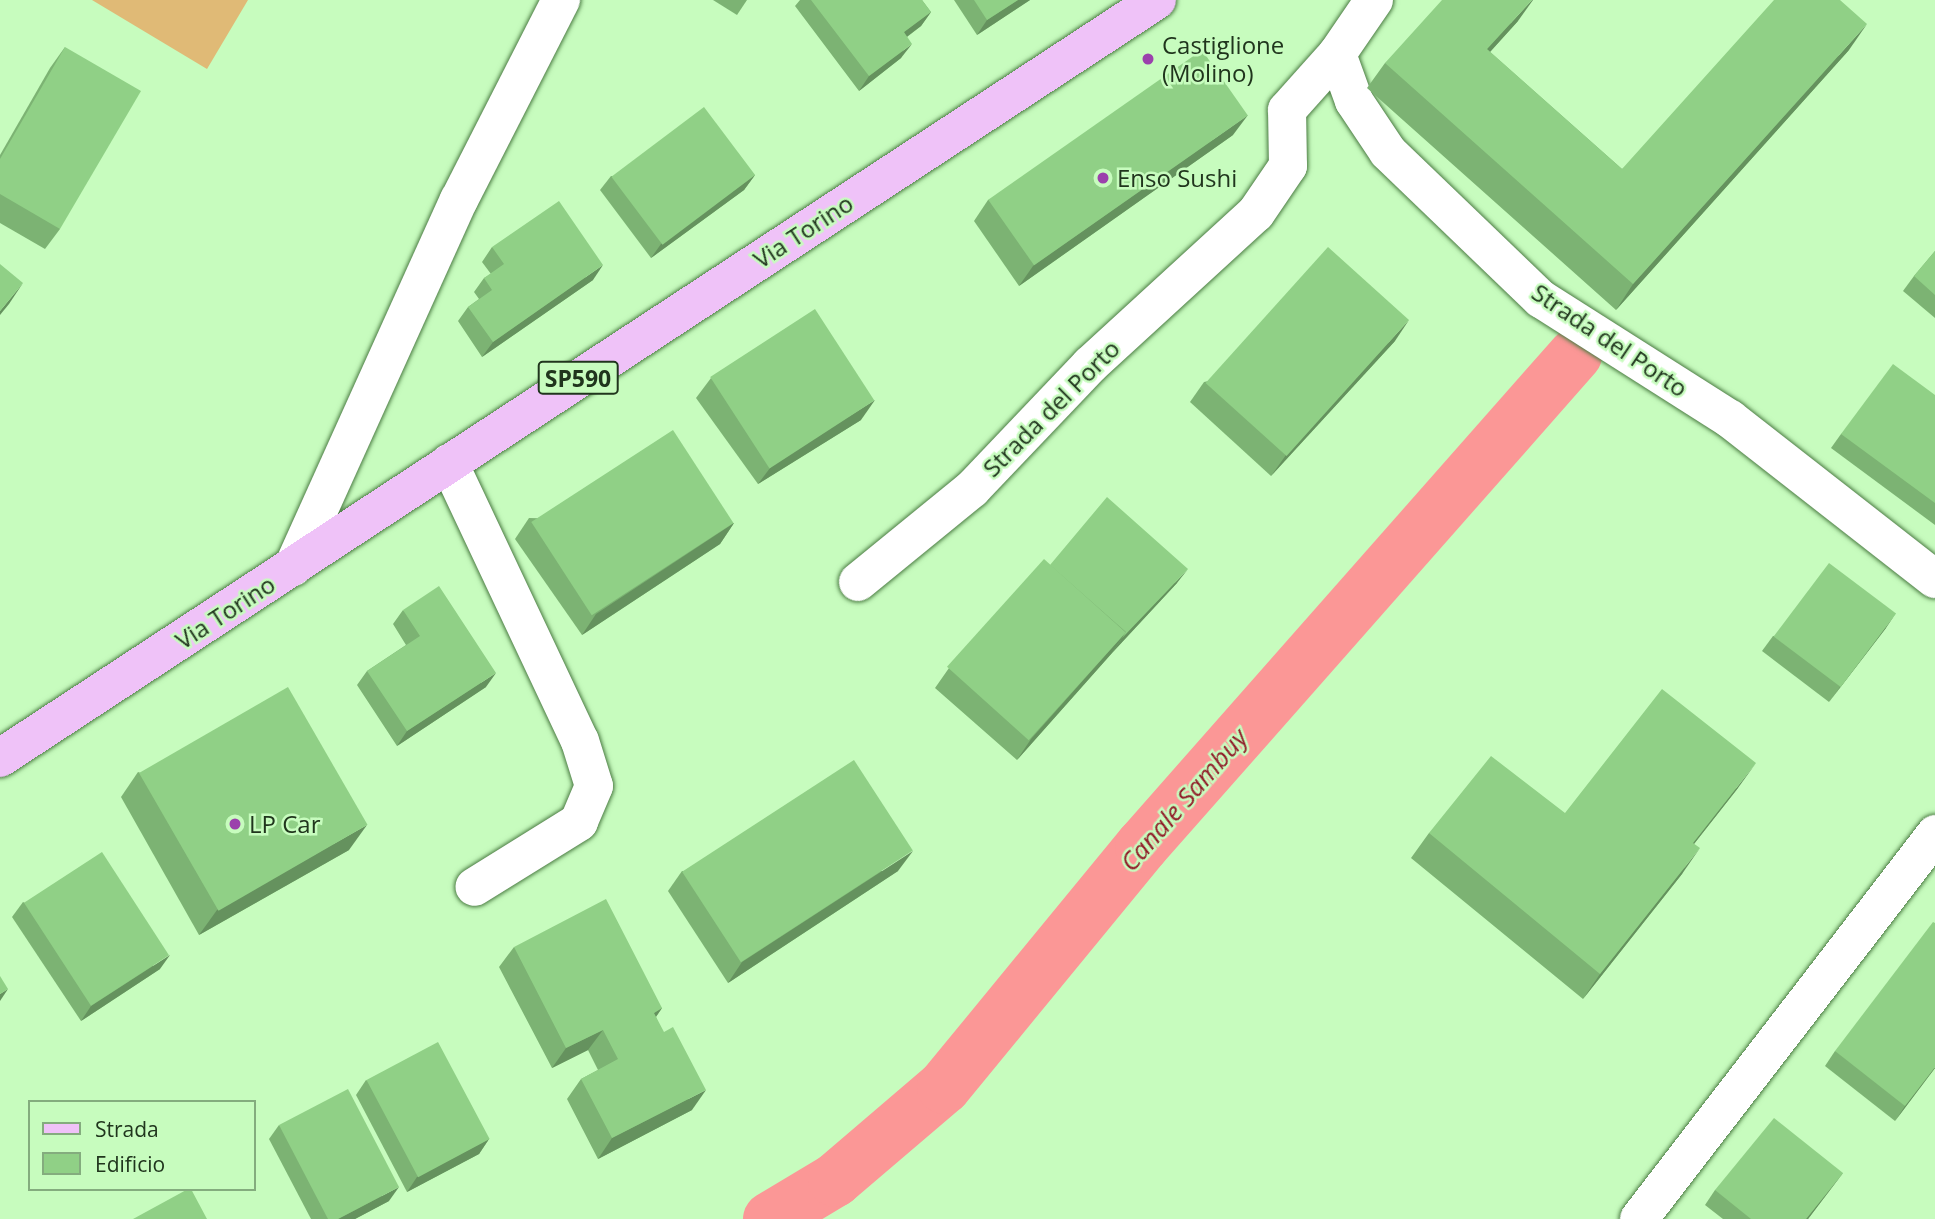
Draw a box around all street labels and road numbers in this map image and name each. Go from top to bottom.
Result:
street label: Via Torino [748,188,858,274]
street label: Strada del Porto [1527,277,1693,403]
street label: Strada del Porto [977,334,1125,482]
road number: SP590 [536,358,620,398]
street label: Via Torino [170,569,280,655]

